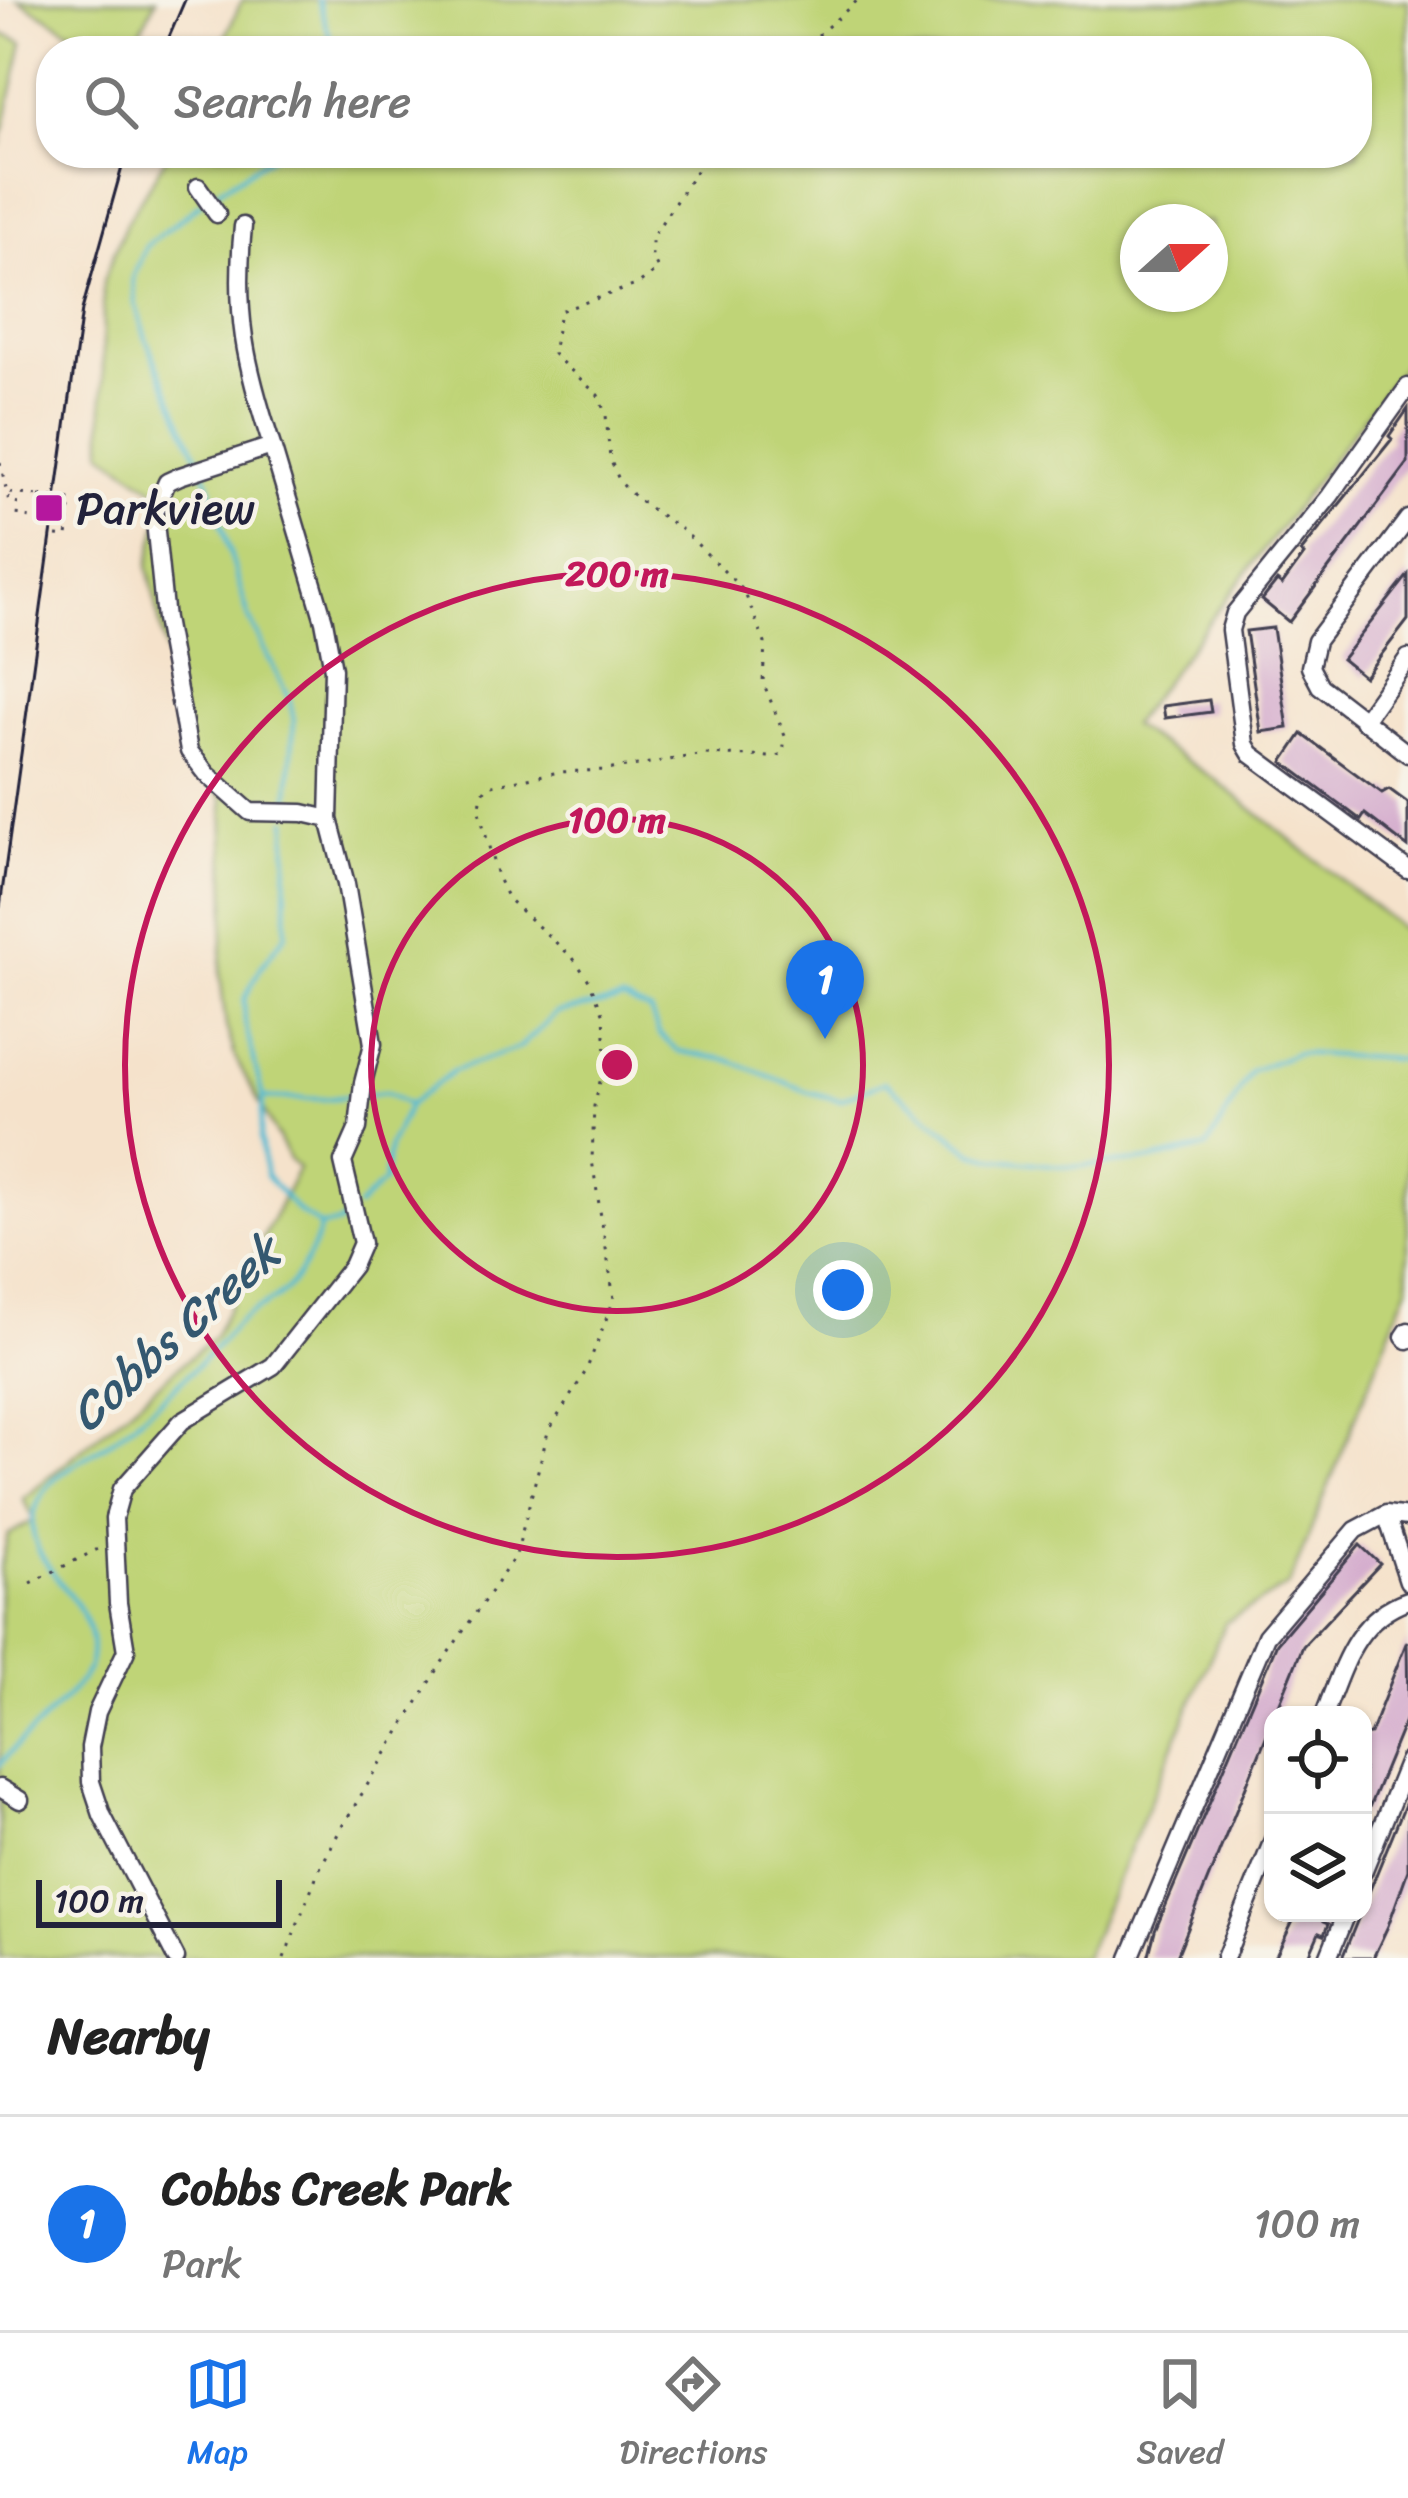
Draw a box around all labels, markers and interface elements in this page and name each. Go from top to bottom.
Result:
search box [36,36,1372,168]
text: Search here [174,62,411,142]
icon: search [78,69,144,135]
north arrow [1120,204,1228,312]
place label: Parkview [76,469,255,549]
marker: Parkview [33,492,65,524]
text: 200 m [565,542,669,606]
text: 100 m [568,788,666,852]
pin: 1 [786,940,864,1039]
centre of rings [596,1044,638,1086]
water label: Cobbs Creek [48,1210,305,1453]
your location [813,1260,873,1320]
map controls [1264,1706,1372,1922]
button: locate [1264,1706,1372,1814]
button: layers [1264,1814,1372,1922]
text: 100 m [54,1872,144,1930]
scale bar [36,1874,282,1927]
text: Nearby [48,1991,209,2081]
text: Cobbs Creek Park [162,2149,511,2229]
text: 1 [79,2189,95,2258]
text: 100 m [1254,2189,1360,2258]
text: Park [162,2229,242,2298]
tab: Map [185,2351,251,2481]
tab: Directions [620,2351,767,2481]
tab: Saved [1136,2351,1223,2481]

